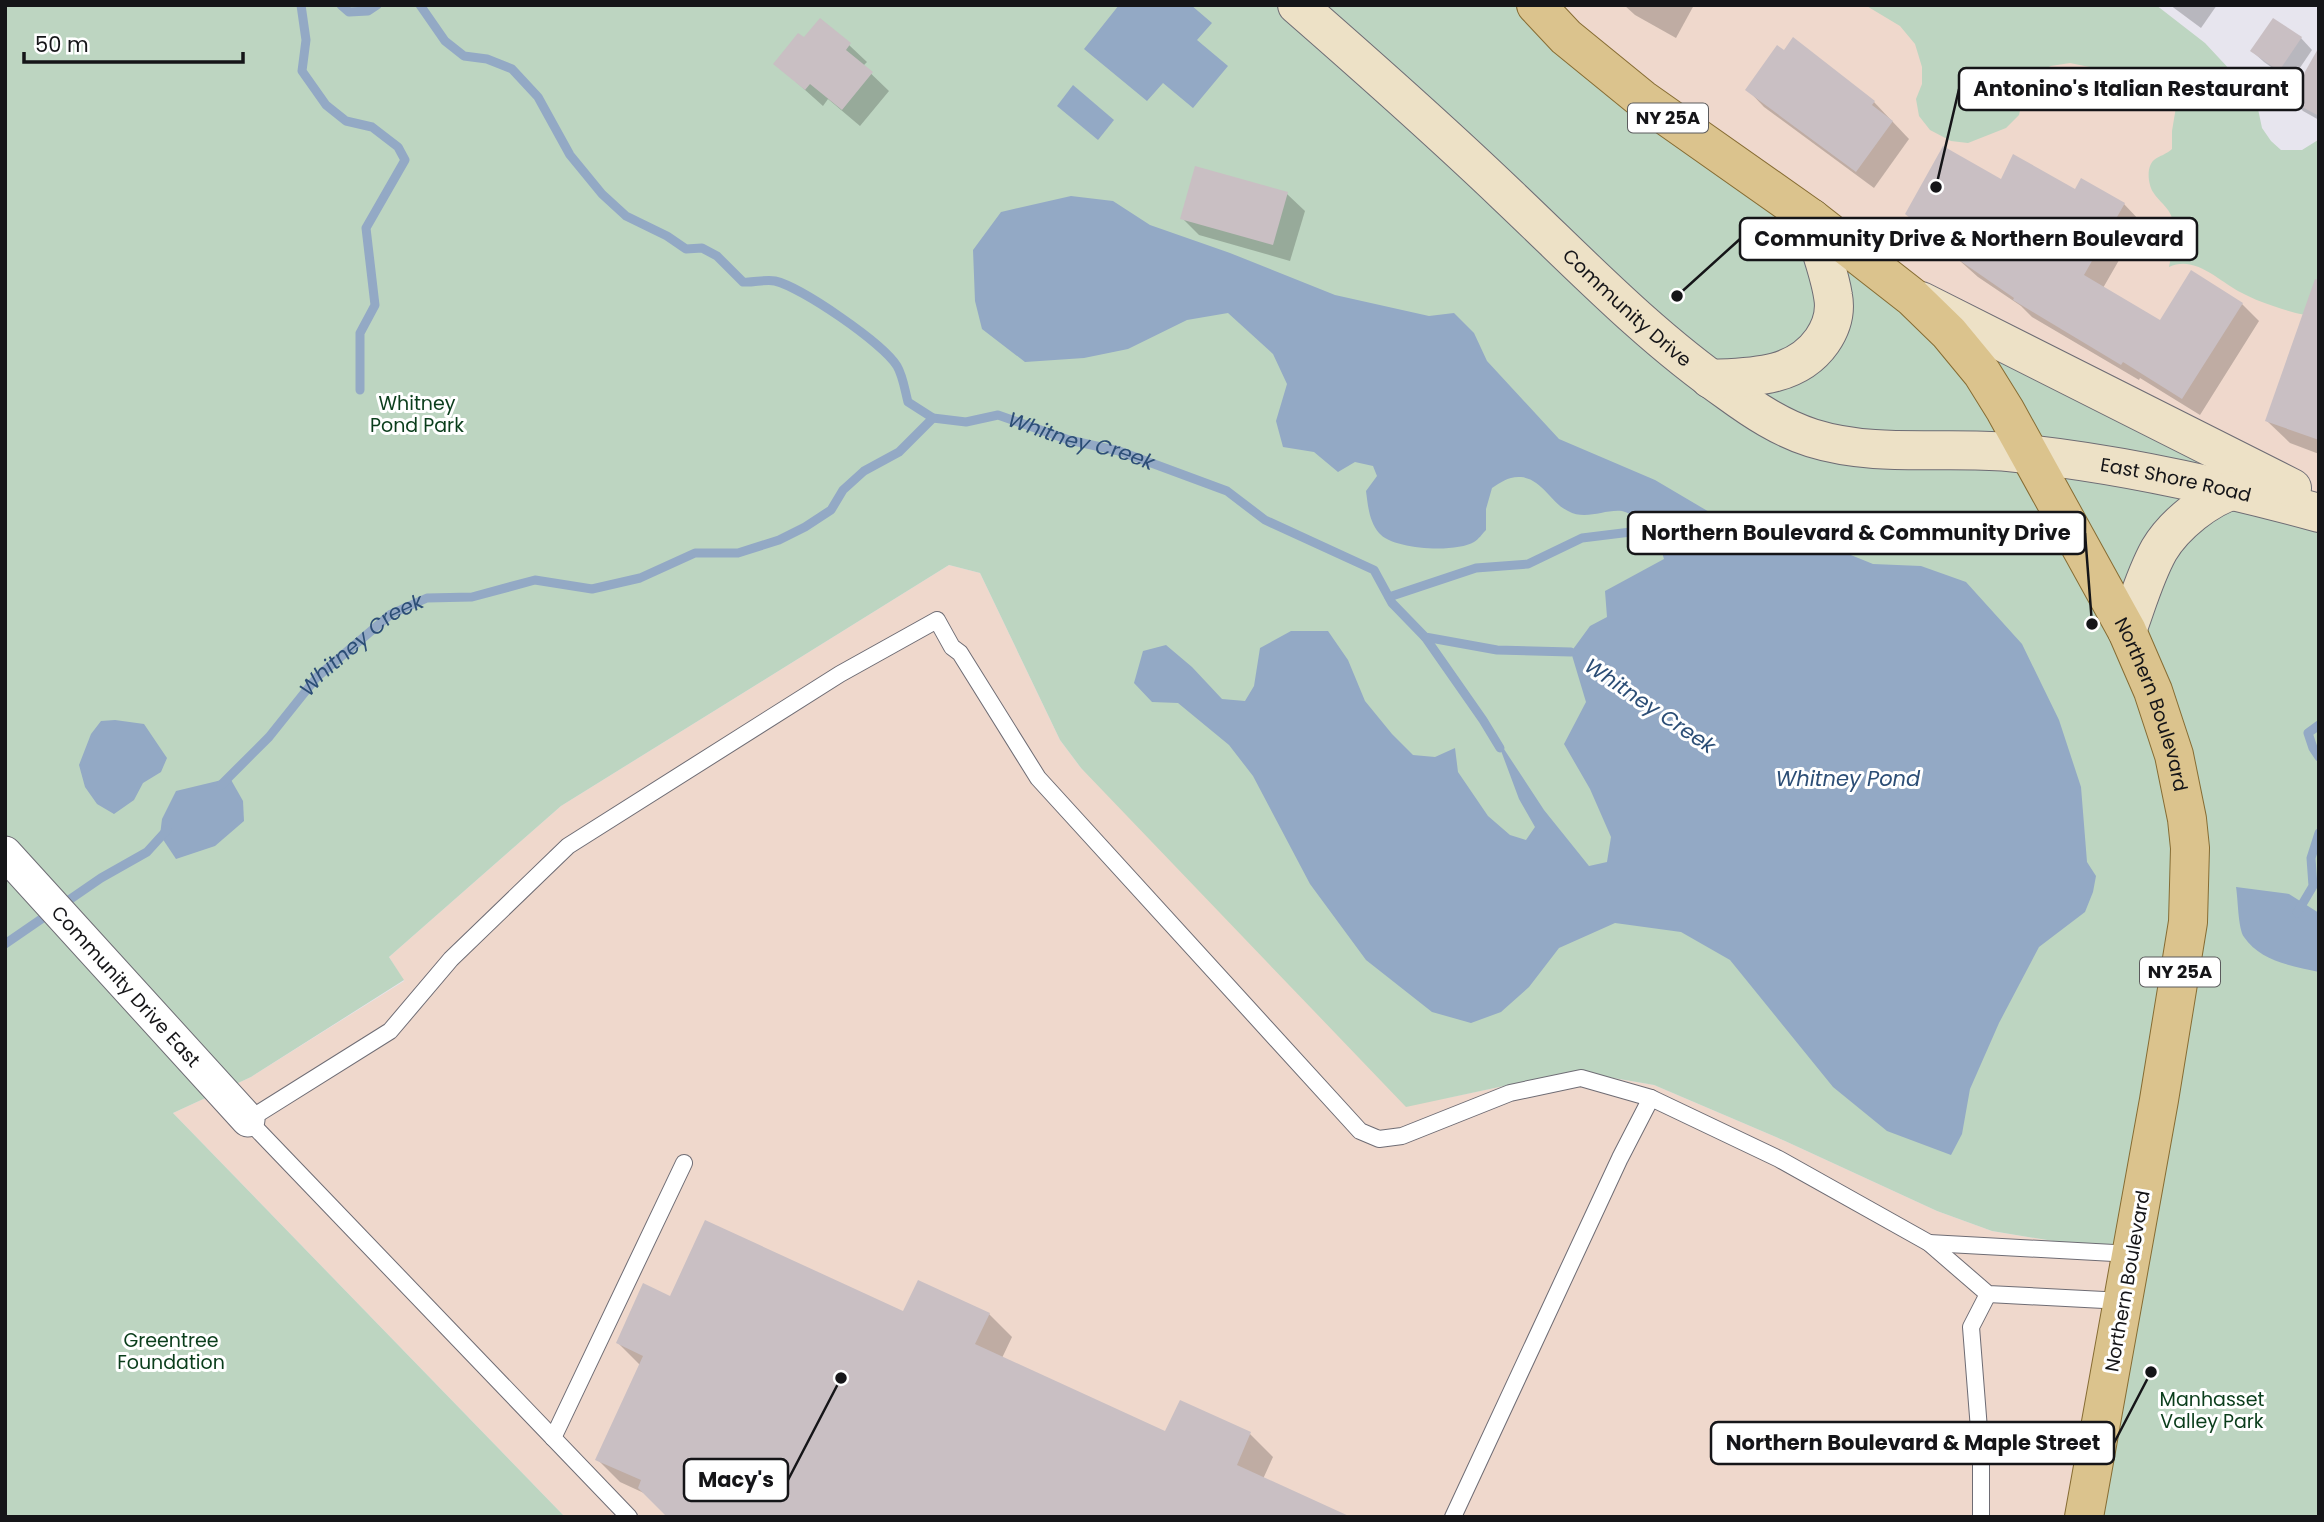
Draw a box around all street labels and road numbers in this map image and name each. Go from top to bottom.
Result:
road number: NY 25A [1628,104,1708,132]
street label: Community Drive [1556,243,1697,373]
street label: East Shore Road [2098,451,2254,509]
street label: Northern Boulevard [2108,612,2194,794]
street label: Community Drive East [45,900,206,1073]
road number: NY 25A [2140,958,2220,987]
street label: Northern Boulevard [2098,1188,2157,1374]

